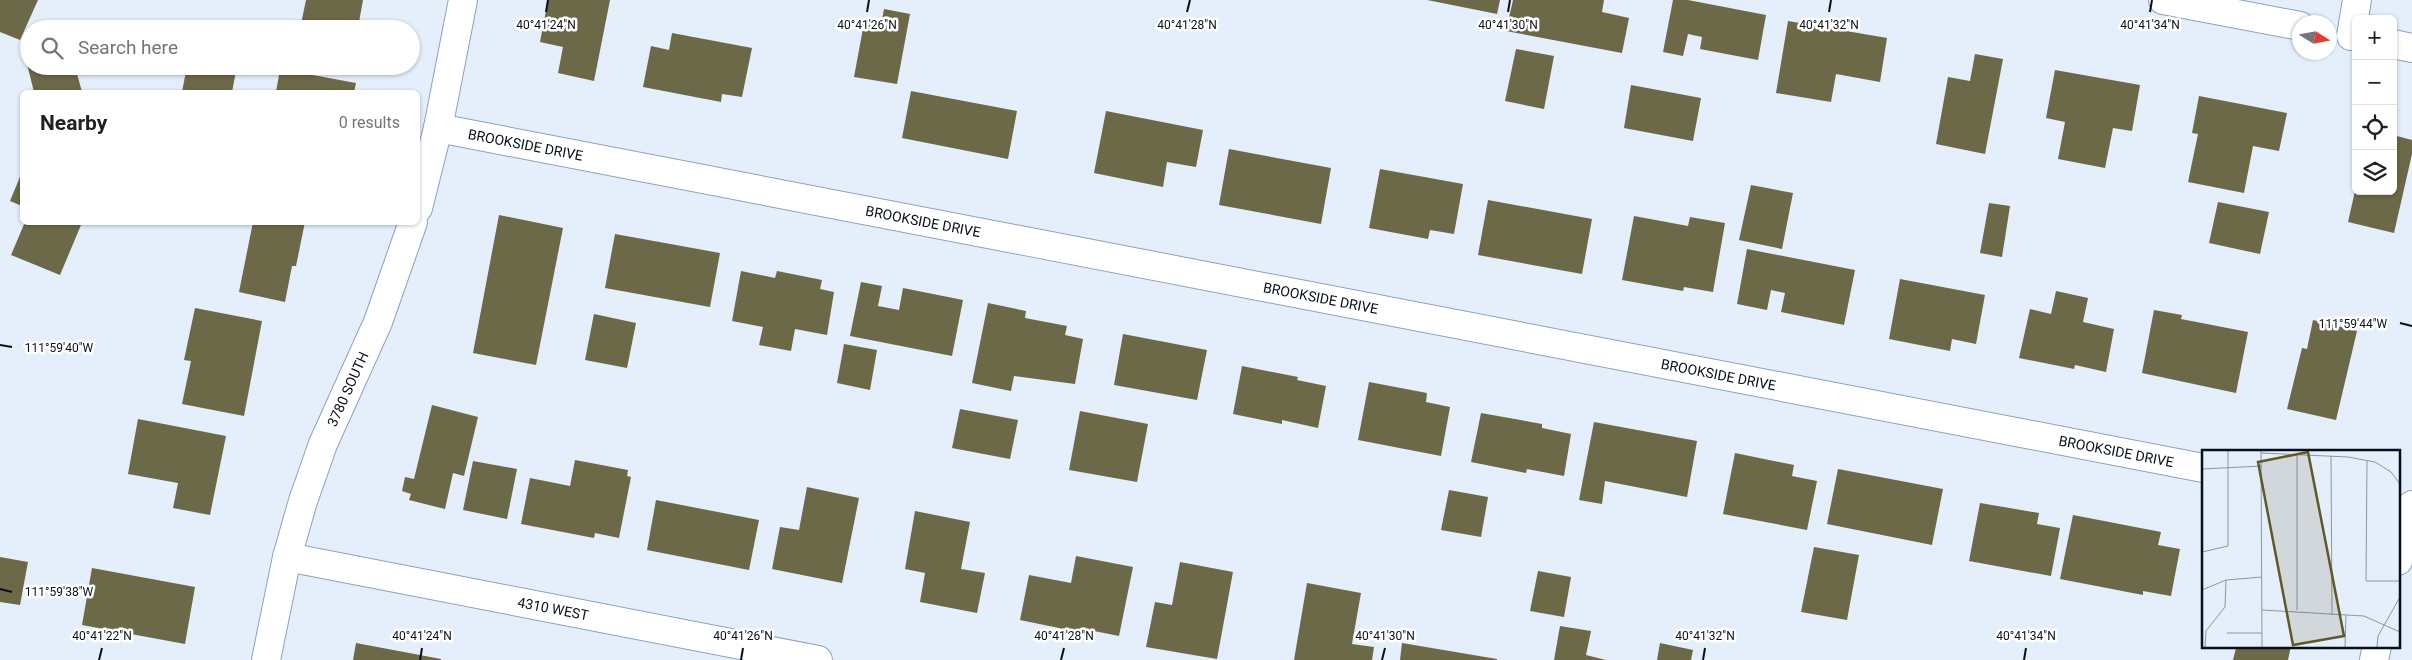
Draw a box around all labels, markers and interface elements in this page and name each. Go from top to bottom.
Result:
north arrow [2292,15,2337,60]
map controls [2352,15,2397,195]
button: + [2352,15,2397,60]
text: 40°41'24"N [516,18,576,32]
text: 40°41'26"N [837,18,897,32]
text: 40°41'28"N [1157,18,1217,32]
text: 40°41'30"N [1478,18,1538,32]
text: 40°41'32"N [1799,18,1859,32]
text: 40°41'34"N [2120,18,2180,32]
search box [20,20,420,75]
icon: search [38,34,66,62]
text: Search here [78,36,178,59]
button: − [2352,60,2397,105]
button: locate [2352,105,2397,150]
text: Nearby [40,111,107,135]
text: 0 results [339,113,400,132]
street label: BROOKSIDE DRIVE [467,126,584,164]
button: layers [2352,150,2397,195]
street label: BROOKSIDE DRIVE [864,203,982,240]
street label: BROOKSIDE DRIVE [1262,279,1380,317]
text: 111°59'44"W [2319,317,2387,331]
text: 111°59'40"W [25,341,93,355]
street label: 3780 SOUTH [324,349,372,429]
street label: BROOKSIDE DRIVE [1660,356,1777,394]
street label: BROOKSIDE DRIVE [2057,432,2175,470]
inset map [2202,450,2400,648]
text: 111°59'38"W [25,585,93,599]
street label: 4310 WEST [516,594,591,623]
text: 40°41'22"N [72,629,132,643]
text: 40°41'24"N [392,629,452,643]
text: 40°41'26"N [713,629,773,643]
text: 40°41'28"N [1034,629,1094,643]
text: 40°41'30"N [1355,629,1415,643]
text: 40°41'32"N [1675,629,1735,643]
text: 40°41'34"N [1996,629,2056,643]

